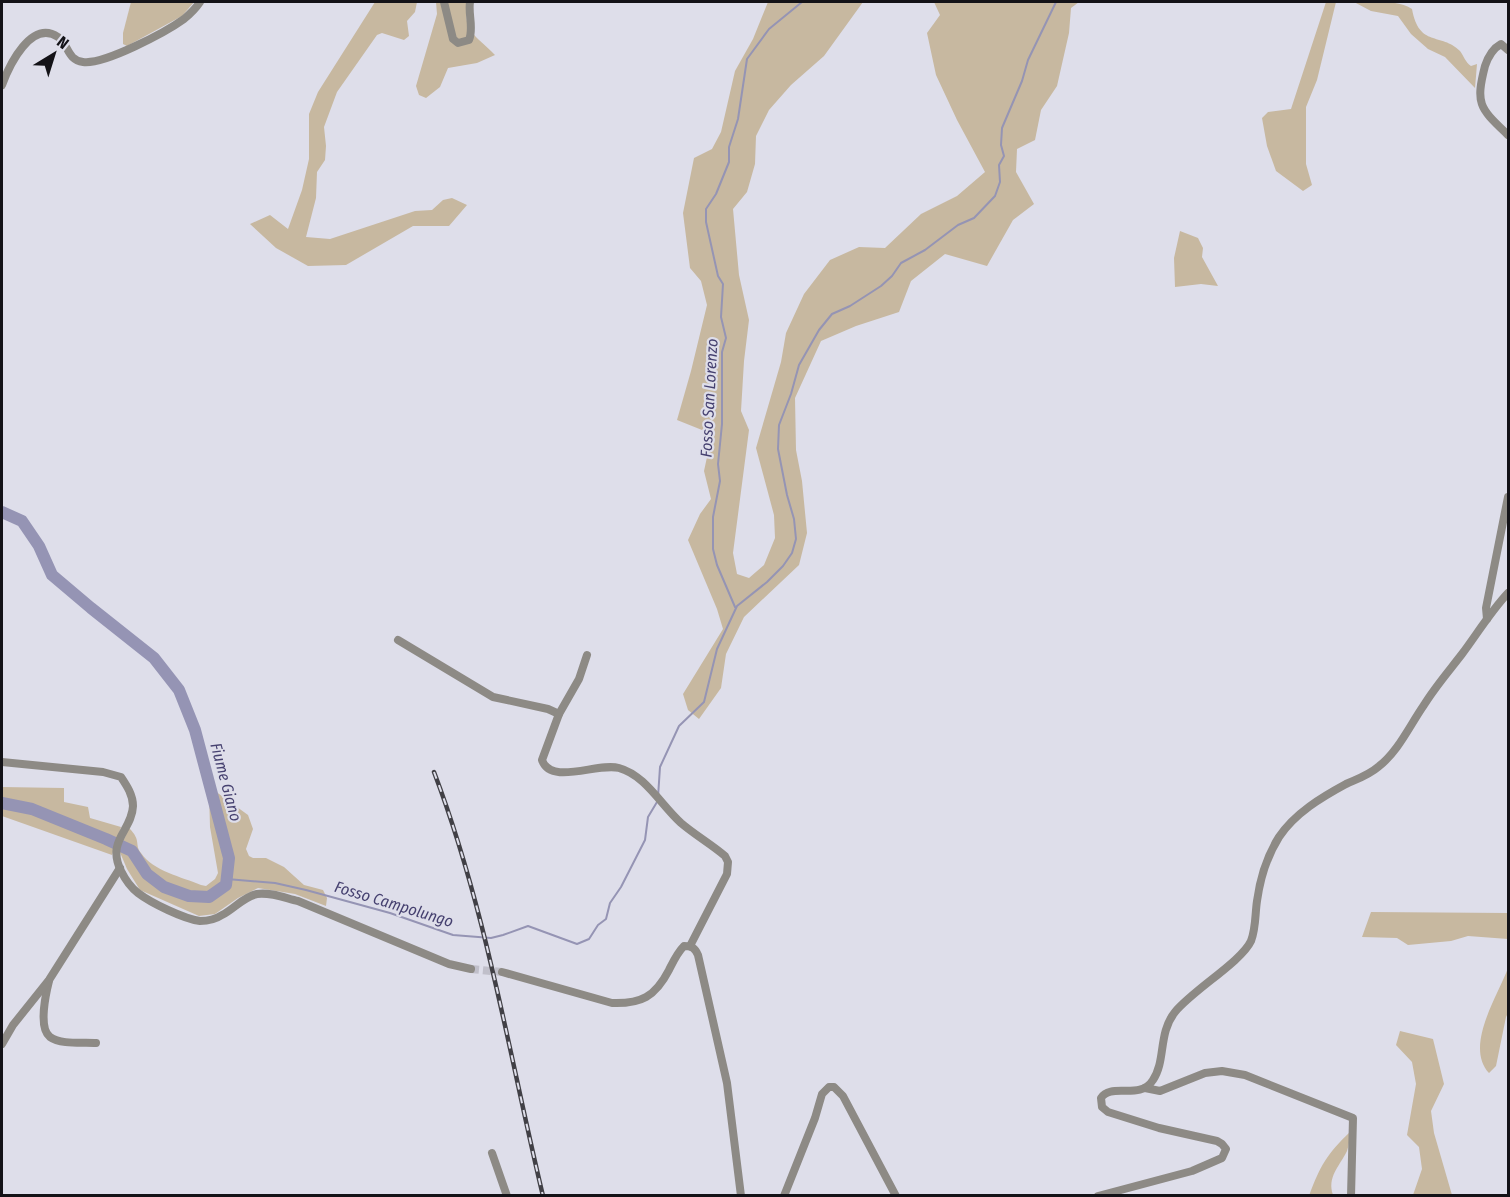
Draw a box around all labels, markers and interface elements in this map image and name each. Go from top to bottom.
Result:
north arrow [24,24,84,84]
text: N [53,32,73,53]
water label: Fosso San Lorenzo [696,338,722,458]
water label: Fiume Giano [206,741,246,823]
water label: Fosso Campolungo [332,877,456,931]

